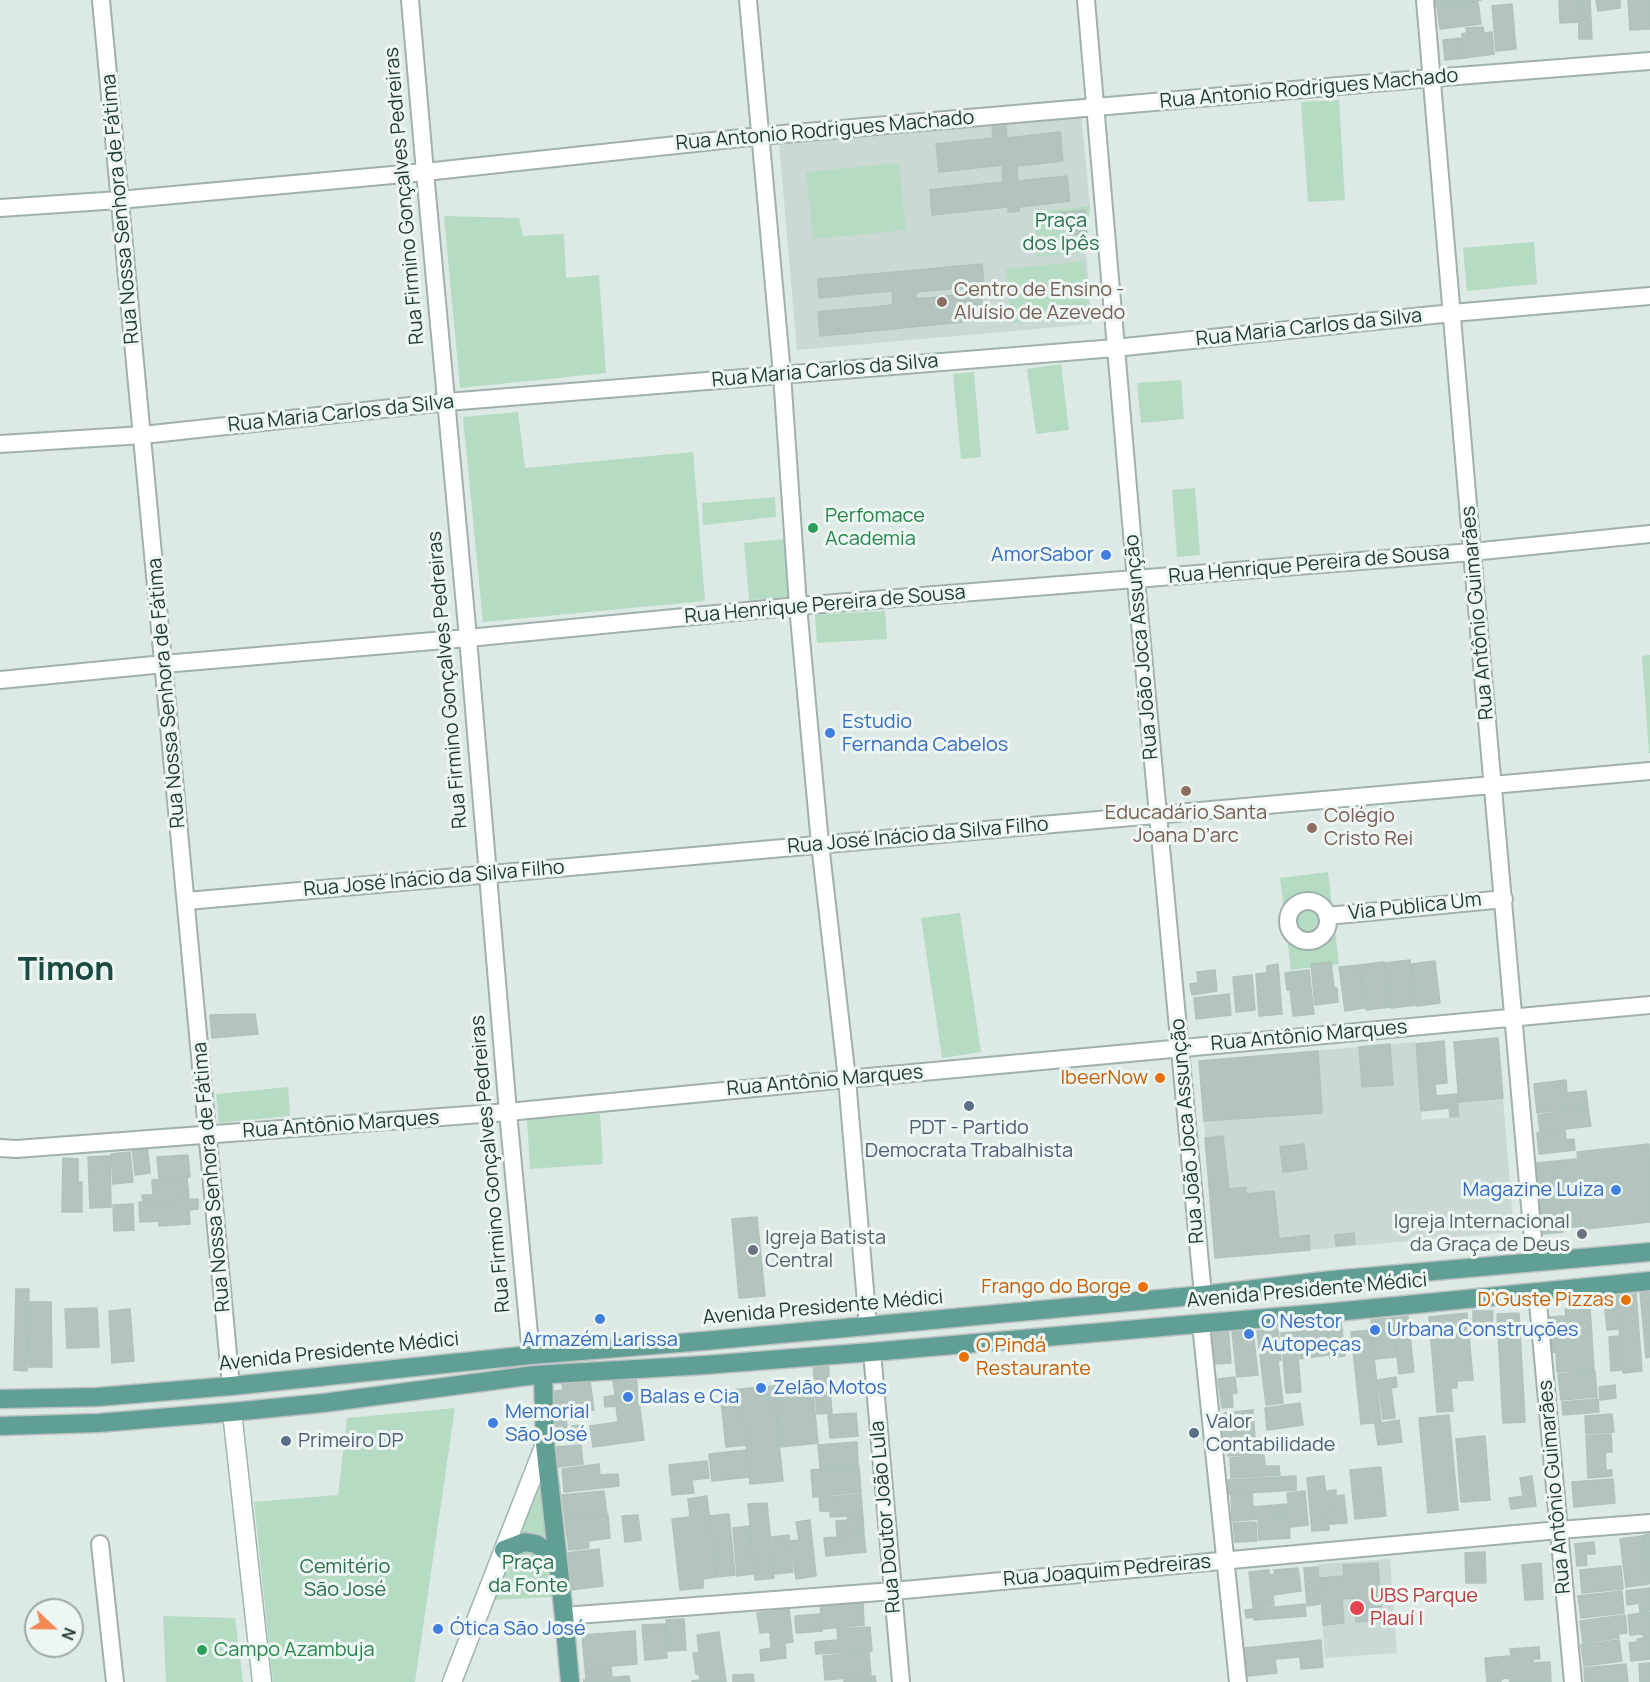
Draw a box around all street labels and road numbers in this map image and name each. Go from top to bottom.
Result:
street label: Rua Firmino Gonçalves Pedreiras [380,46,430,346]
street label: Rua Antonio Rodrigues Machado [1159,64,1459,114]
street label: Rua Nossa Senhora de Fátima [97,73,145,345]
street label: Rua Antonio Rodrigues Machado [675,106,975,156]
street label: Rua Maria Carlos da Silva [1195,304,1423,352]
street label: Rua Maria Carlos da Silva [711,349,939,393]
street label: Rua Maria Carlos da Silva [227,390,455,438]
street label: Rua Antônio Guimarães [1457,505,1499,721]
street label: Rua Firmino Gonçalves Pedreiras [423,530,473,830]
street label: Rua João Joca Assunção [1120,533,1164,761]
street label: Rua Henrique Pereira de Sousa [1167,541,1451,589]
street label: Rua Nossa Senhora de Fátima [143,557,191,829]
street label: Rua Henrique Pereira de Sousa [683,581,967,629]
street label: Rua José Inácio da Silva Filho [786,813,1050,859]
street label: Rua José Inácio da Silva Filho [302,856,566,902]
street label: Via Publica Um [1347,888,1483,926]
street label: Rua Firmino Gonçalves Pedreiras [466,1014,516,1314]
street label: Rua Antônio Marques [1210,1015,1408,1057]
street label: Rua João Joca Assunção [1166,1017,1210,1245]
street label: Rua Nossa Senhora de Fátima [188,1041,236,1313]
street label: Rua Antônio Marques [726,1060,924,1102]
street label: Rua Antônio Marques [242,1106,440,1144]
street label: Avenida Presidente Médici [1186,1269,1428,1313]
street label: Avenida Presidente Médici [702,1286,944,1330]
street label: Avenida Presidente Médici [218,1327,460,1377]
street label: Rua Antônio Guimarães [1534,1379,1576,1595]
street label: Rua Doutor João Lula [866,1420,906,1614]
street label: Rua Joaquim Pedreiras [1002,1550,1212,1592]

